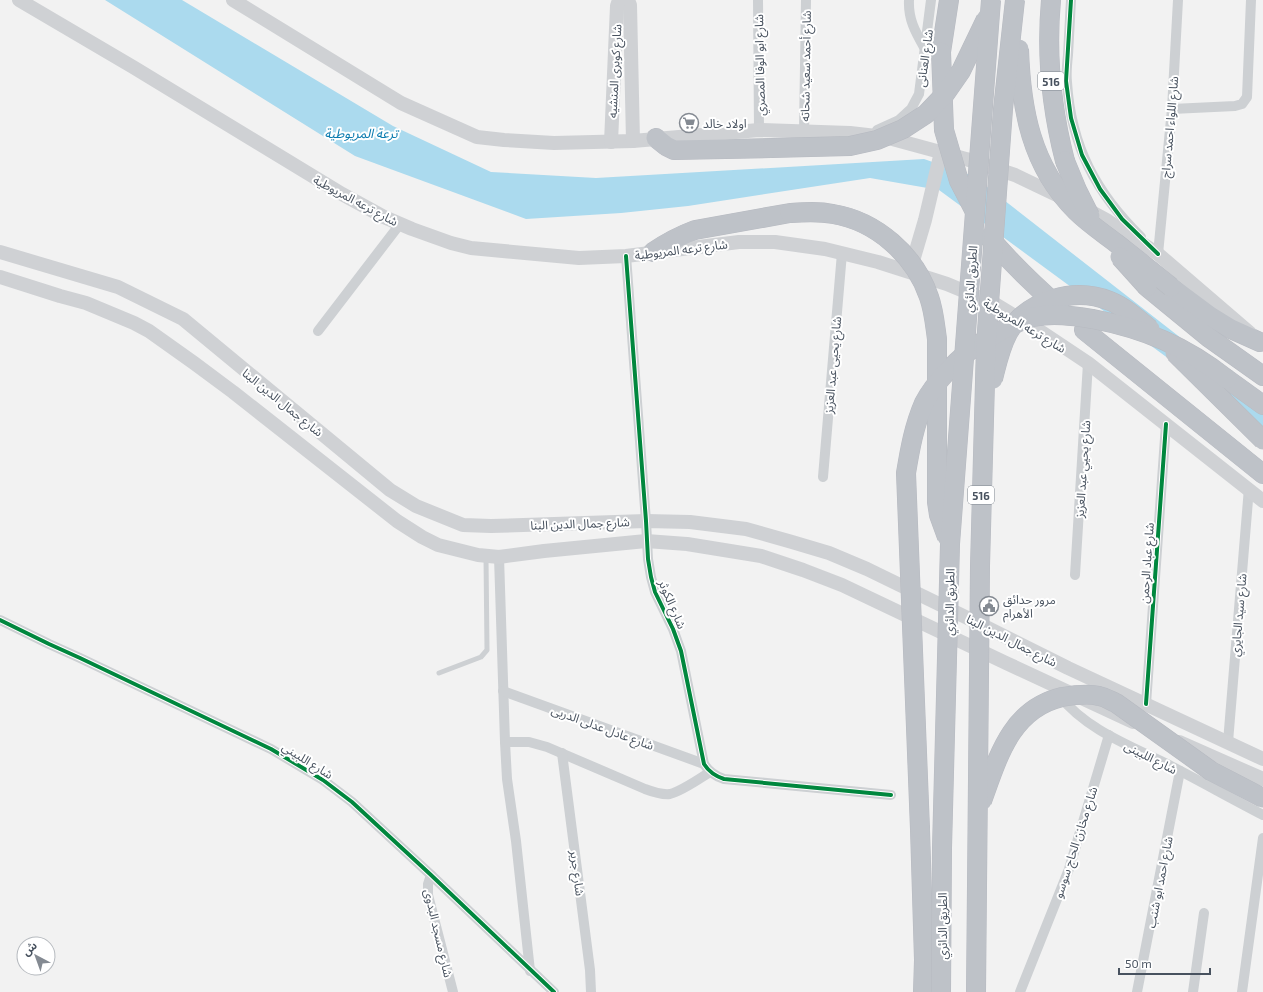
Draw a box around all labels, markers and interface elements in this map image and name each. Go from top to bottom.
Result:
street label: شارع أحمد سعيد شحاته [797,10,816,122]
street label: شارع ابو الوفا المصري [751,14,771,116]
street label: شارع كوبرى المنشيه [605,24,626,118]
street label: شارع العنانى [913,28,938,88]
road number: 516 [1038,72,1064,90]
street label: شارع اللواء احمد سراج [1158,76,1183,179]
supermarket icon: اولاد خالد [678,112,700,134]
place label: اولاد خالد [703,116,747,131]
water label: ترعة المريوطية [324,125,400,142]
street label: شارع ترعه المريوطية [310,172,401,231]
street label: شارع ترعه المريوطية [634,236,729,265]
street label: الطريق الدائري [961,245,983,313]
street label: شارع ترعه المريوطية [980,295,1069,358]
street label: شارع يحيى عبد العزيز [821,316,846,415]
street label: شارع جمال الدين البنا [238,365,326,441]
street label: شارع يحيي عبد العزيز [1072,420,1096,519]
road number: 516 [968,486,994,504]
street label: شارع جمال الدين البنا [530,514,630,535]
street label: شارع عباد الرحمن [1136,522,1159,604]
street label: الطريق الدائري [941,568,960,636]
street label: شارع سيد الجايري [1227,573,1252,658]
street label: شارع الكوثر [653,576,690,632]
place label: مرور حدائق الأهرام [1003,592,1056,623]
public building icon: مرور حدائق الأهرام [978,595,1000,617]
street label: شارع جمال الدين البنا [963,611,1060,672]
street label: شارع عادل عدلى الدربى [549,702,656,755]
street label: شارع اللبينى [1121,738,1180,779]
street label: شارع اللبيني [278,739,336,784]
street label: شارع مخازن الحاج سوسو [1050,784,1102,900]
street label: شارع احمد ابو شنب [1143,835,1178,930]
street label: شارع جرير [565,848,588,897]
street label: شارع مسجد البدوى [419,887,456,979]
street label: الطريق الدائري [935,892,953,960]
north arrow [16,936,56,976]
text: ش [19,938,40,959]
scale bar [1119,950,1210,976]
text: 50 m [1125,956,1152,970]

